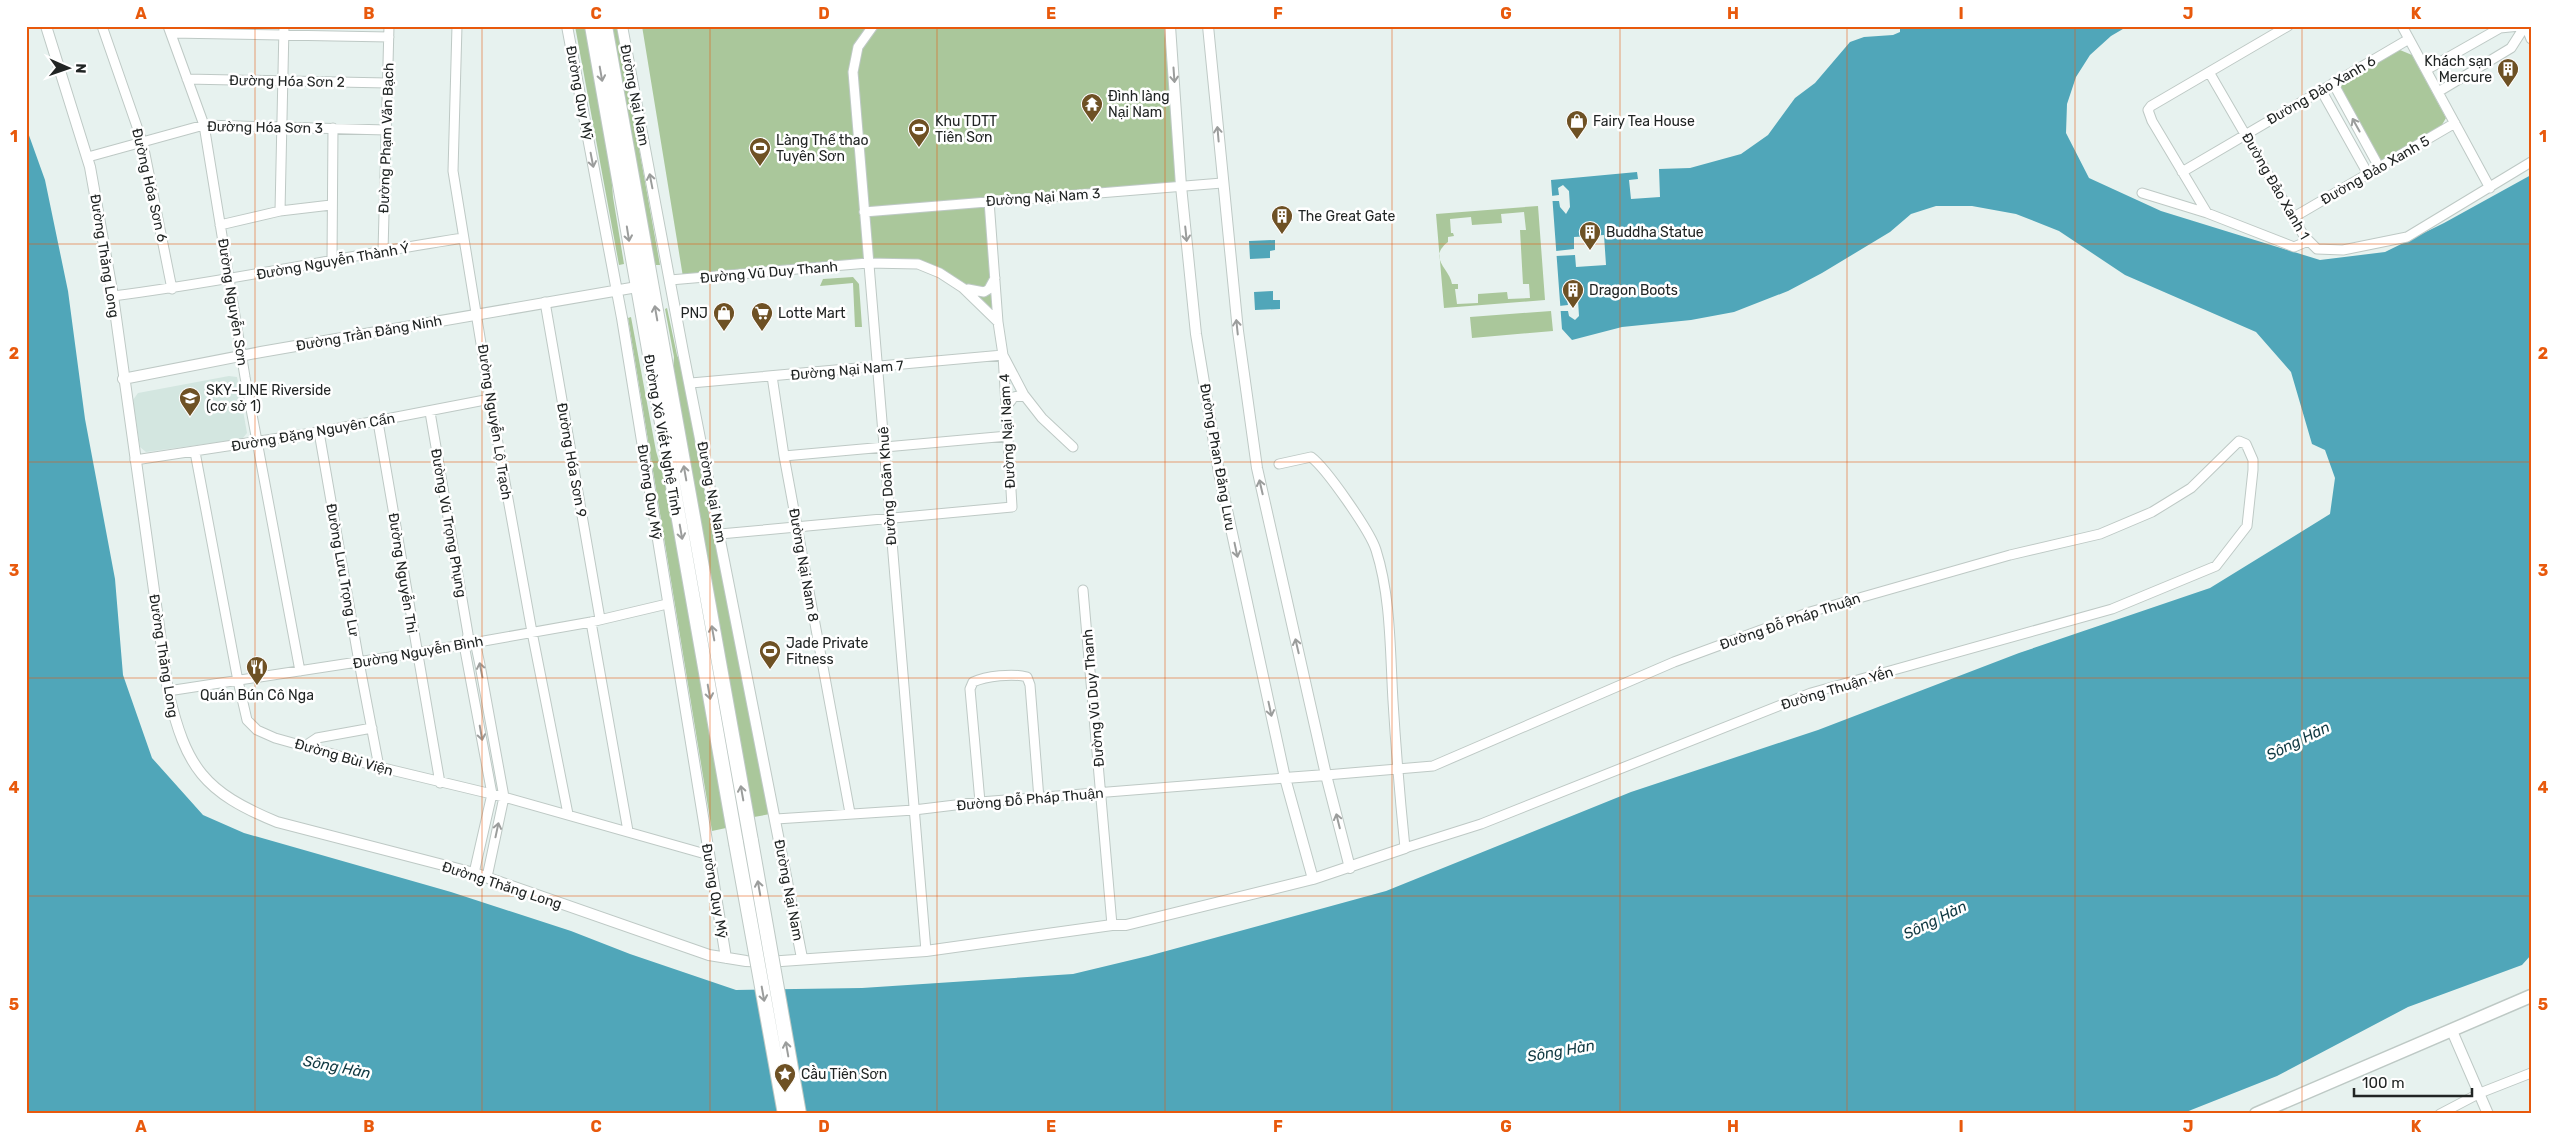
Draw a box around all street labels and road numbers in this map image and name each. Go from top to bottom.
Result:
street label: Đường Nại Nam [616,43,653,147]
street label: Đường Quy Mỹ [562,44,597,142]
street label: Đường Đảo Xanh 6 [2264,52,2379,129]
street label: Đường Phạm Văn Bạch [375,62,398,214]
street label: Đường Hóa Sơn 2 [229,72,345,91]
street label: Đường Hóa Sơn 3 [207,118,323,137]
street label: Đường Hóa Sơn 6 [128,127,171,244]
street label: Đường Đảo Xanh 1 [2238,130,2313,243]
street label: Đường Đảo Xanh 5 [2318,132,2433,209]
street label: Đường Nại Nam 3 [985,185,1101,210]
street label: Đường Thăng Long [86,193,123,319]
street label: Đường Nguyễn Sơn [214,237,252,367]
street label: Đường Nguyễn Thành Ý [255,239,411,283]
street label: Đường Vũ Duy Thanh [699,258,839,287]
street label: Đường Trần Đăng Ninh [295,311,443,355]
street label: Đường Nguyễn Lộ Trạch [474,343,516,501]
street label: Đường Xô Viết Nghệ Tĩnh [640,353,686,517]
street label: Đường Nại Nam 7 [790,357,904,384]
street label: Đường Nại Nam 4 [996,373,1019,489]
street label: Đường Phan Đăng Lưu [1196,382,1239,532]
street label: Đường Hóa Sơn 9 [553,402,590,519]
street label: Đường Đặng Nguyên Cẩn [230,410,396,455]
street label: Đường Doãn Khuê [875,426,900,546]
street label: Đường Nại Nam [693,440,730,544]
street label: Đường Quy Mỹ [634,443,665,541]
street label: Đường Vũ Trọng Phụng [427,447,470,599]
street label: Đường Lưu Trọng Lư [322,502,363,638]
street label: Đường Nại Nam 8 [785,507,822,623]
street label: Đường Nguyễn Thi [385,511,421,635]
street label: Đường Đỗ Pháp Thuận [1717,588,1863,654]
street label: Đường Thăng Long [145,593,182,719]
street label: Đường Vũ Duy Thanh [1079,628,1108,768]
street label: Đường Nguyễn Bình [351,632,485,672]
street label: Đường Thuận Yến [1779,662,1895,714]
street label: Đường Bùi Viện [293,735,395,780]
street label: Đường Đỗ Pháp Thuận [956,784,1104,814]
street label: Đường Nại Nam [770,838,807,942]
street label: Đường Quy Mỹ [698,842,731,940]
street label: Đường Thăng Long [440,858,564,913]

